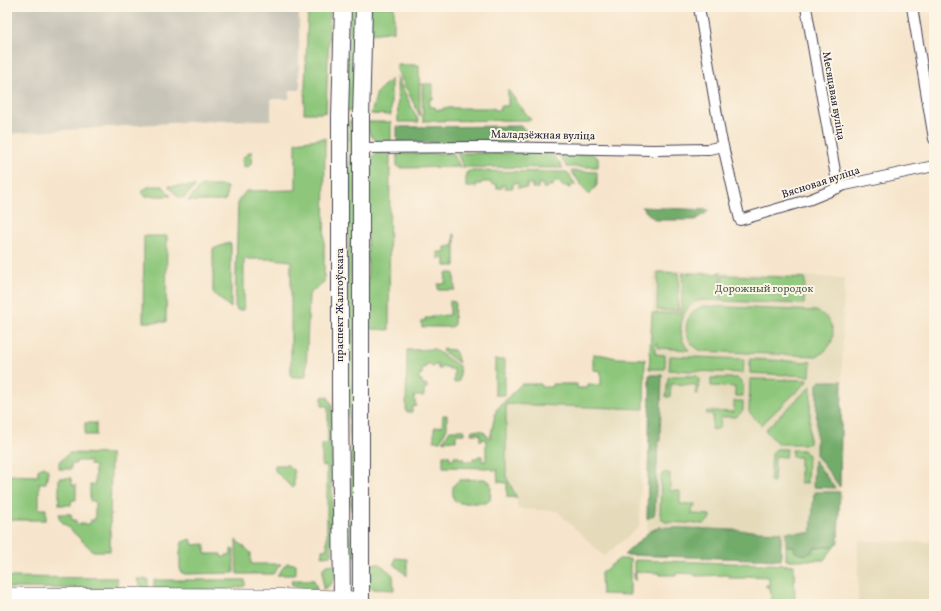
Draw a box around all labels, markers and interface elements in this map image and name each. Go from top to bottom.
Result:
street label: Месяцавая вуліца [818,51,848,142]
street label: Маладзёжная вуліца [491,128,596,144]
street label: Вясновая вуліца [780,163,863,203]
street label: праспект Жалтоўскага [333,247,348,362]
park label: Дорожный городок [715,282,813,297]

